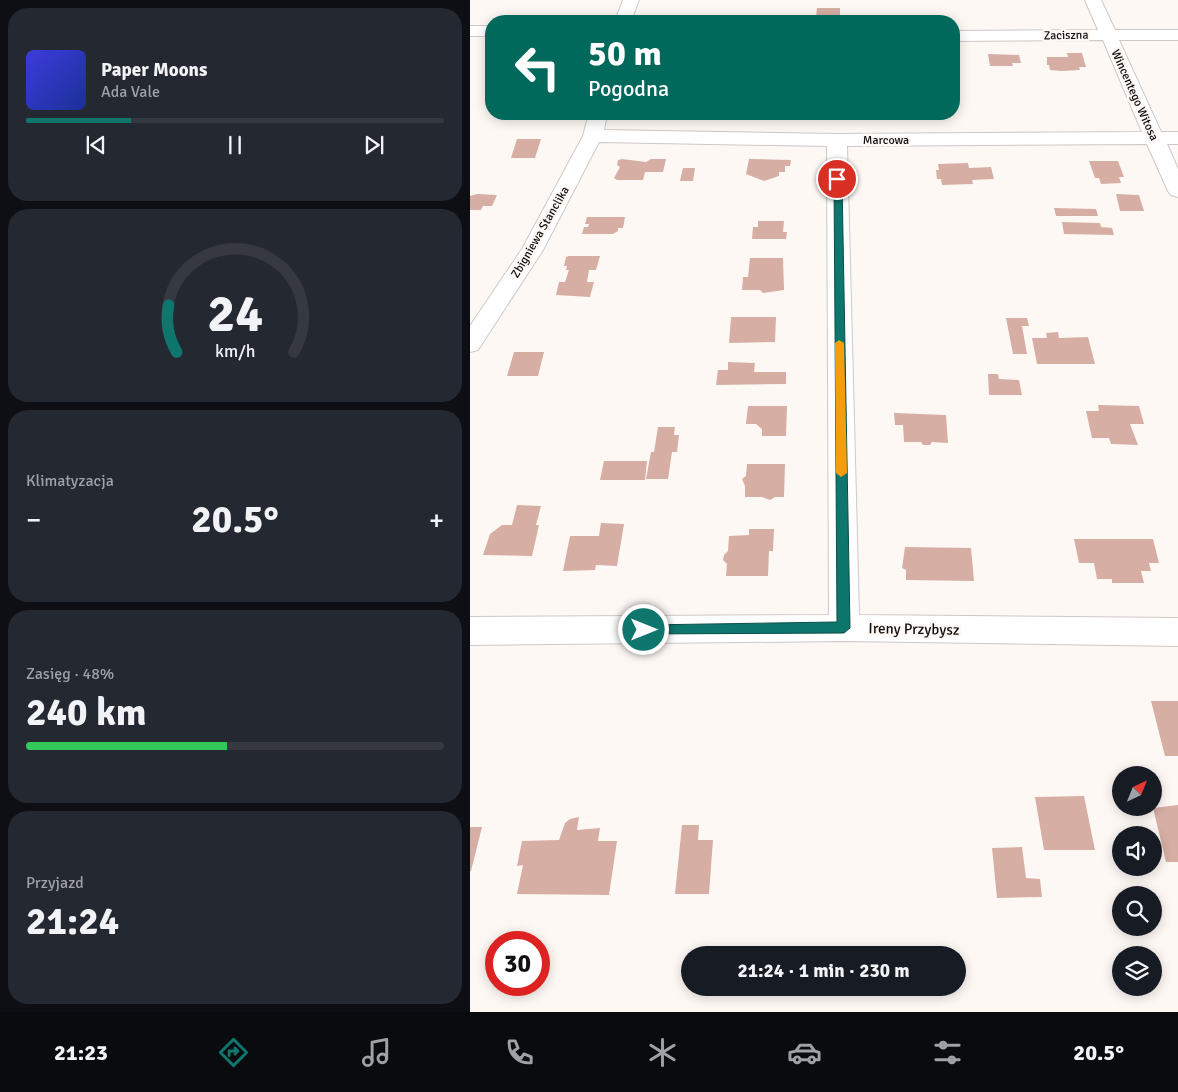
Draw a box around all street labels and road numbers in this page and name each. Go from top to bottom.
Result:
street label: Zaciszna [1043,28,1089,43]
street label: Wincentego Witosa [1108,47,1161,143]
street label: Marcowa [863,133,909,148]
street label: Zbigniewa Stanclika [508,184,573,281]
street label: Ireny Przybysz [868,619,960,639]

